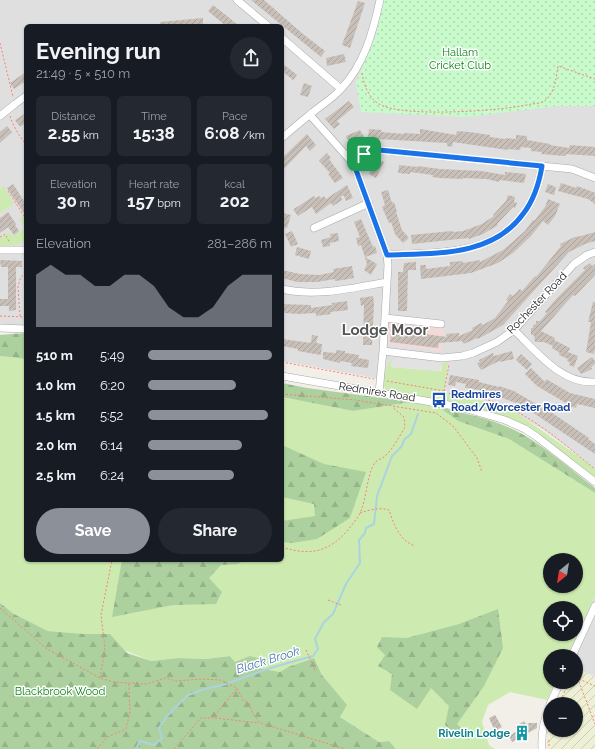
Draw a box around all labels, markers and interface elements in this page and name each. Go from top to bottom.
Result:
button: share [230,37,272,79]
text: Evening run [36,38,161,64]
park label: Hallam Cricket Club [429,46,491,72]
text: 21:49 · 5 × 510 m [36,66,130,81]
text: Distance [51,110,95,123]
text: Time [141,110,167,123]
text: Pace [222,110,247,123]
text: 2.55 [48,123,80,143]
text: 15:38 [133,123,175,143]
text: 6:08 [204,123,240,143]
text: km [80,129,99,142]
text: /km [240,129,265,142]
pin [347,137,381,171]
icon: arrive [353,143,375,165]
text: Elevation [50,178,97,191]
text: Heart rate [129,178,179,191]
text: kcal [224,178,245,191]
text: 30 [57,191,77,211]
text: 157 [127,191,154,211]
text: 202 [220,191,249,211]
text: m [77,197,90,210]
text: bpm [154,197,181,210]
text: Elevation [36,236,91,251]
text: 281–286 m [207,236,272,251]
street label: Rochester Road [504,269,570,337]
district label: Lodge Moor [342,321,428,339]
text: 510 m [36,348,73,363]
text: 5:49 [100,348,124,363]
text: 1.0 km [36,378,76,393]
text: 6:20 [100,378,125,393]
street label: Redmires Road [338,380,416,405]
place label: Redmires Road/Worcester Road [451,388,570,414]
bus stop icon: Redmires Road/Worcester Road [430,391,448,409]
text: 1.5 km [36,408,75,423]
text: 5:52 [100,408,123,423]
text: 2.0 km [36,438,77,453]
text: 6:14 [100,438,123,453]
text: 2.5 km [36,468,76,483]
text: 6:24 [100,468,124,483]
button: Save [36,508,150,554]
button: Share [158,508,272,554]
north arrow [543,553,583,593]
map controls [543,553,583,737]
button: locate [543,601,583,641]
water label: Black Brook [235,644,302,676]
button: + [543,649,583,689]
park label: Blackbrook Wood [15,685,106,698]
button: − [543,697,583,737]
building icon: Rivelin Lodge [513,724,531,742]
place label: Rivelin Lodge [438,727,510,740]

